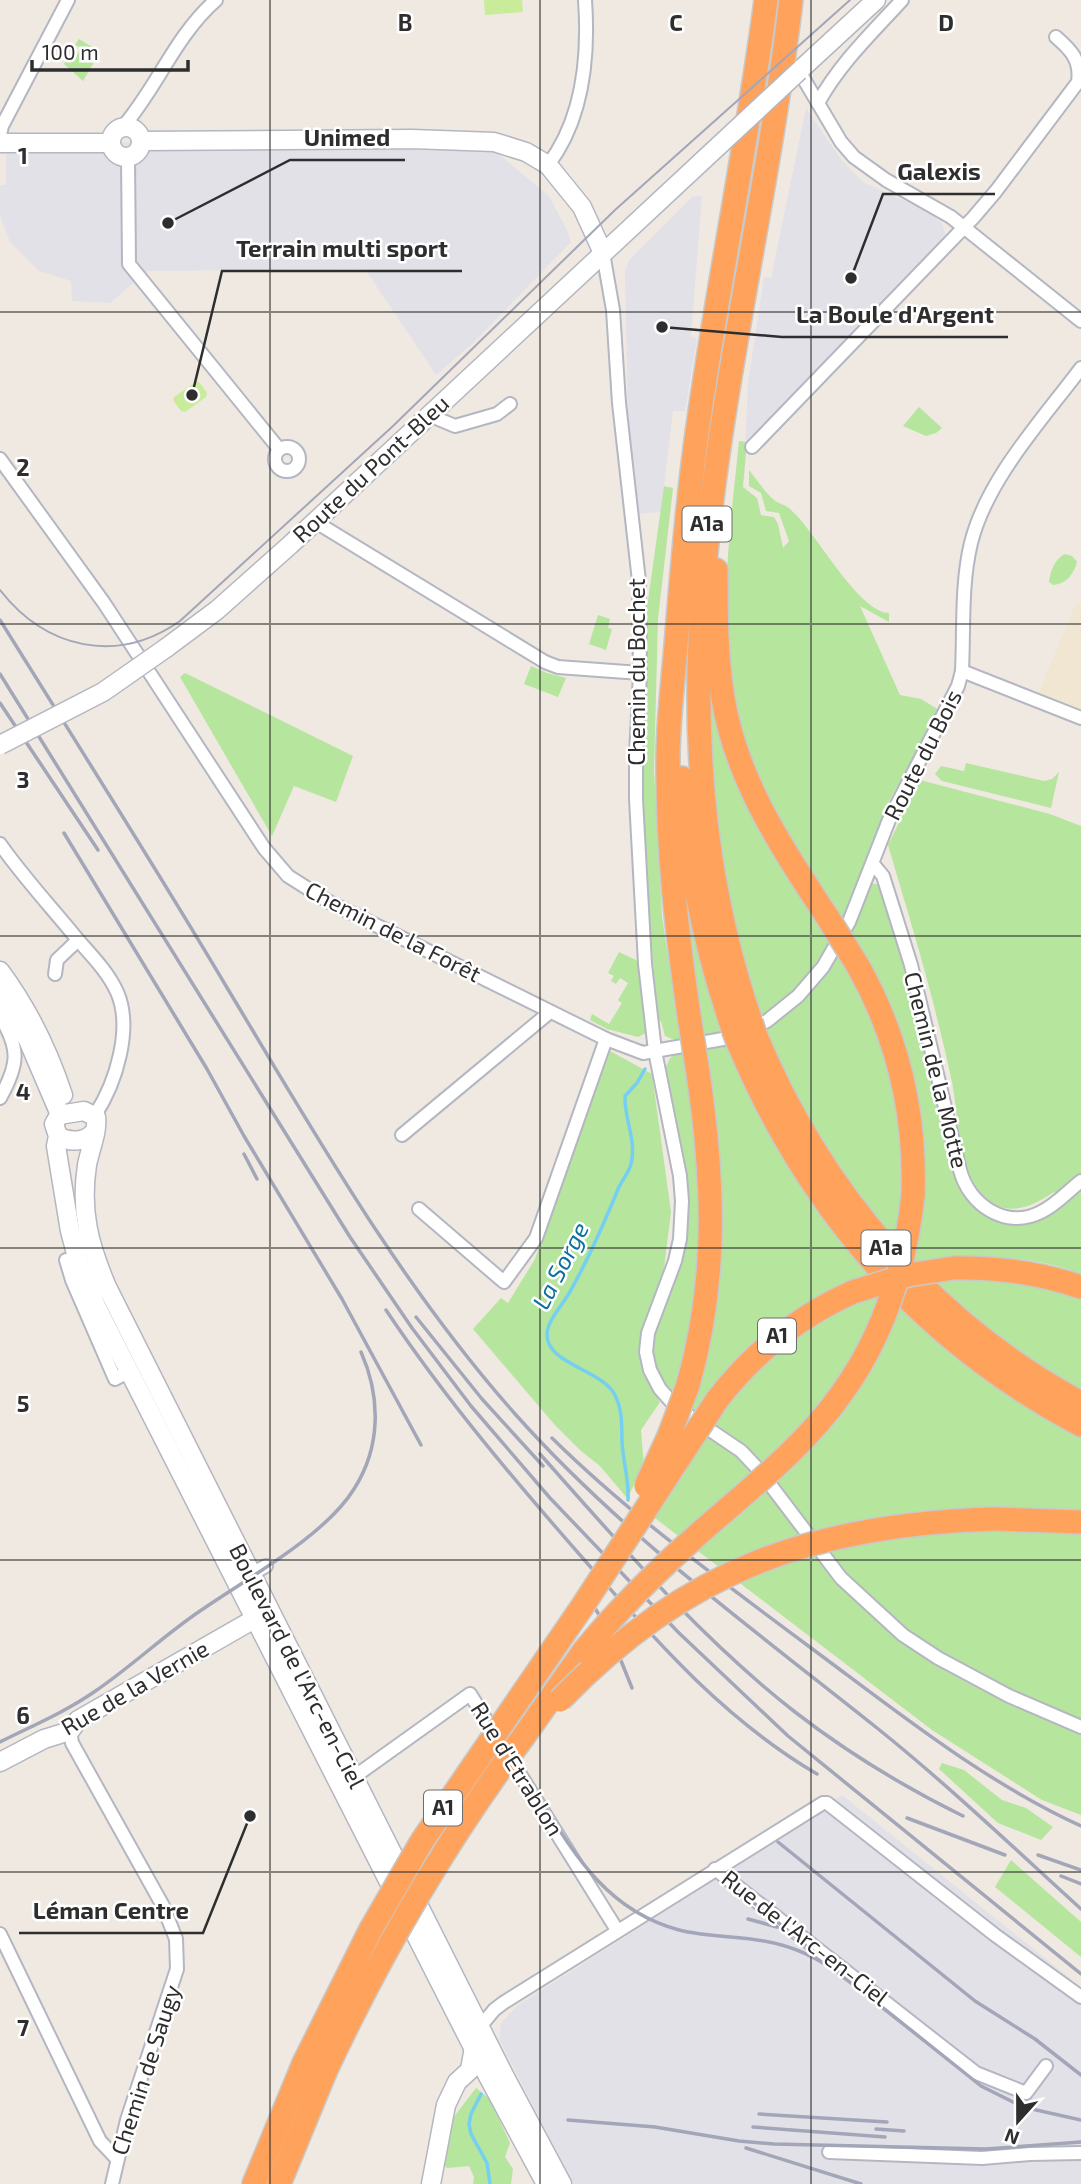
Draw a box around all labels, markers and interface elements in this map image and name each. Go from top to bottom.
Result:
text: B [398,8,412,36]
text: C [669,8,683,36]
text: D [938,8,954,36]
scale bar [32,28,187,72]
text: 100 m [42,39,99,64]
callout: Unimed [290,115,405,160]
text: Unimed [304,122,390,151]
text: 1 [18,141,28,169]
callout: Galexis [883,149,995,194]
text: Galexis [897,156,981,185]
callout: Terrain multi sport [222,226,462,271]
text: Terrain multi sport [236,233,448,262]
callout: La Boule d'Argent [782,292,1008,337]
text: La Boule d'Argent [796,299,994,328]
street label: Route du Pont-Bleu [286,389,454,548]
text: 2 [16,453,30,481]
road number: A1a [682,506,732,542]
street label: Chemin du Bochet [622,578,650,766]
street label: Route du Bois [877,685,967,824]
text: 3 [16,765,30,793]
street label: Chemin de la Forêt [301,875,486,988]
street label: Chemin de la Motte [899,969,975,1171]
text: 4 [16,1077,30,1105]
water label: La Sorge [525,1217,594,1314]
road number: A1a [862,1230,910,1266]
road number: A1 [758,1318,796,1354]
text: 5 [17,1389,29,1417]
street label: Boulevard de l'Arc-en-Ciel [224,1539,372,1793]
street label: Rue de la Vernie [56,1634,213,1741]
street label: Rue d'Etrablon [466,1696,570,1841]
text: 6 [16,1701,30,1729]
road number: A1 [424,1790,462,1826]
street label: Rue de l'Arc-en-Ciel [717,1863,895,2011]
callout: Léman Centre [19,1888,203,1933]
text: Léman Centre [33,1895,189,1924]
street label: Chemin de Saugy [104,1981,186,2158]
text: 7 [17,2013,29,2041]
north arrow [983,2086,1053,2156]
text: N [1001,2124,1022,2151]

